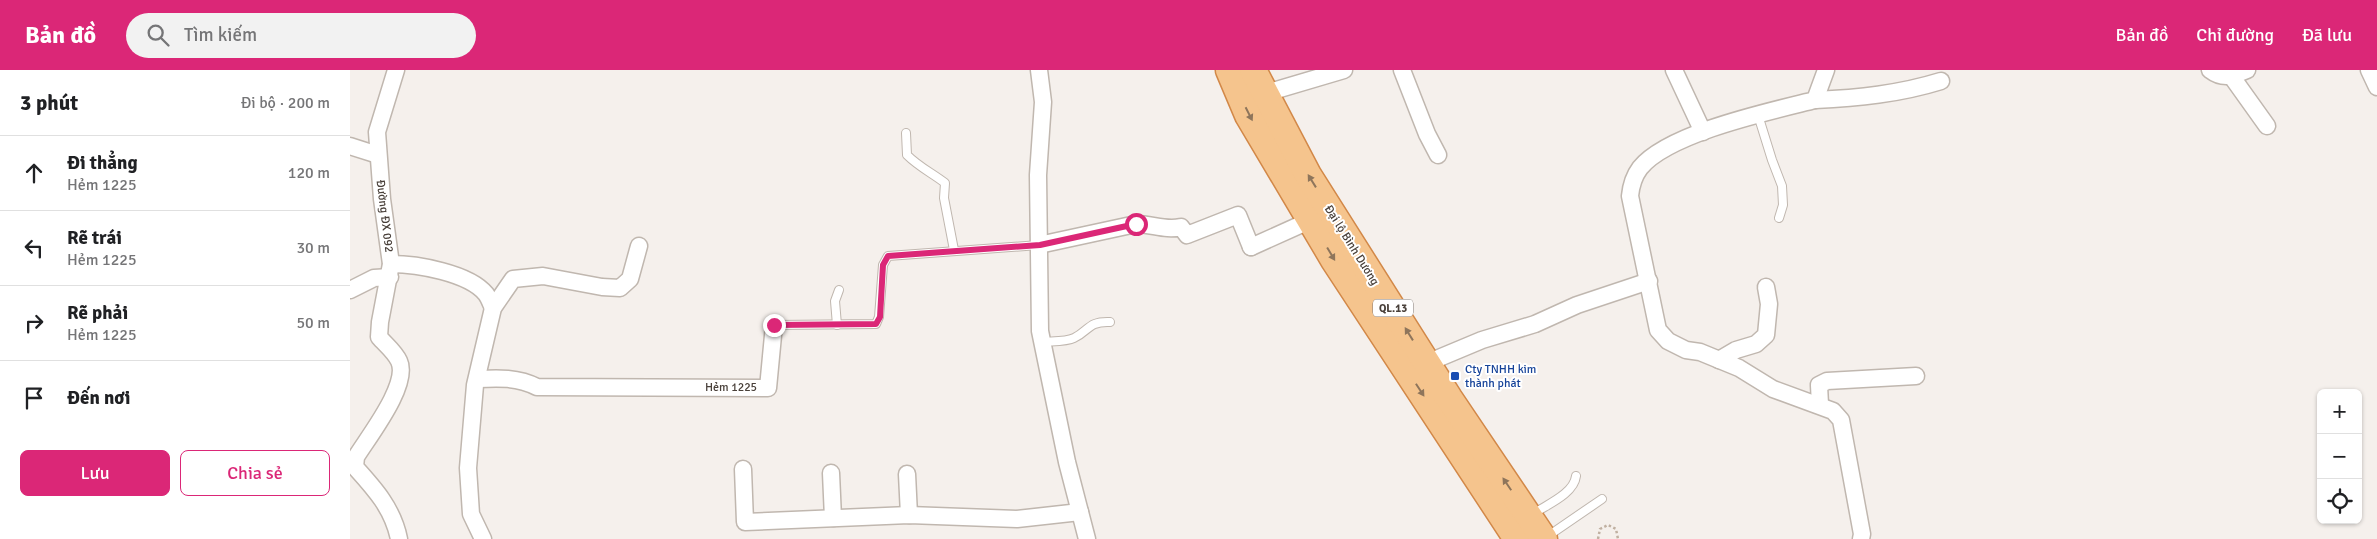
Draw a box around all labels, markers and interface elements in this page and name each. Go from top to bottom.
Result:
search box [126,13,476,58]
text: Bản đồ [25,20,96,50]
icon: search [144,21,172,49]
text: Tìm kiếm [184,23,257,47]
text: Bản đồ [2116,24,2168,46]
text: Chỉ đường [2196,24,2274,46]
text: Đã lưu [2302,24,2352,46]
text: 3 phút [20,90,78,116]
text: Đi bộ · 200 m [241,93,330,113]
one-way arrow [1245,107,1253,122]
text: Đi thẳng [67,151,138,175]
icon: ahead [20,159,48,187]
text: 120 m [288,163,330,183]
text: Hẻm 1225 [67,175,137,195]
one-way arrow [1308,175,1317,188]
street label: Đường ĐX 092 [373,179,396,253]
street label: Đại lộ Bình Dương [1321,202,1382,288]
route start [1125,213,1148,236]
text: Rẽ trái [67,226,122,250]
icon: left [20,234,48,262]
text: 30 m [296,238,330,258]
one-way arrow [1327,248,1336,261]
text: Hẻm 1225 [67,250,137,270]
road number: QL.13 [1373,300,1413,317]
text: Rẽ phải [67,301,128,325]
icon: right [20,309,48,337]
text: 50 m [296,313,330,333]
route end [763,314,786,337]
text: Hẻm 1225 [67,325,137,345]
one-way arrow [1404,327,1413,340]
place label: Cty TNHH kim thành phát [1465,362,1536,391]
marker: Cty TNHH kim thành phát [1449,370,1461,382]
street label: Hẻm 1225 [705,380,757,395]
one-way arrow [1416,383,1425,397]
icon: arrive [20,384,48,412]
text: Đến nơi [67,386,130,410]
map controls [2317,389,2362,524]
button: + [2317,389,2362,434]
button: − [2317,434,2362,479]
button: Lưu [20,450,170,496]
button: Chia sẻ [180,450,330,496]
one-way arrow [1502,477,1512,491]
button: locate [2317,479,2362,524]

